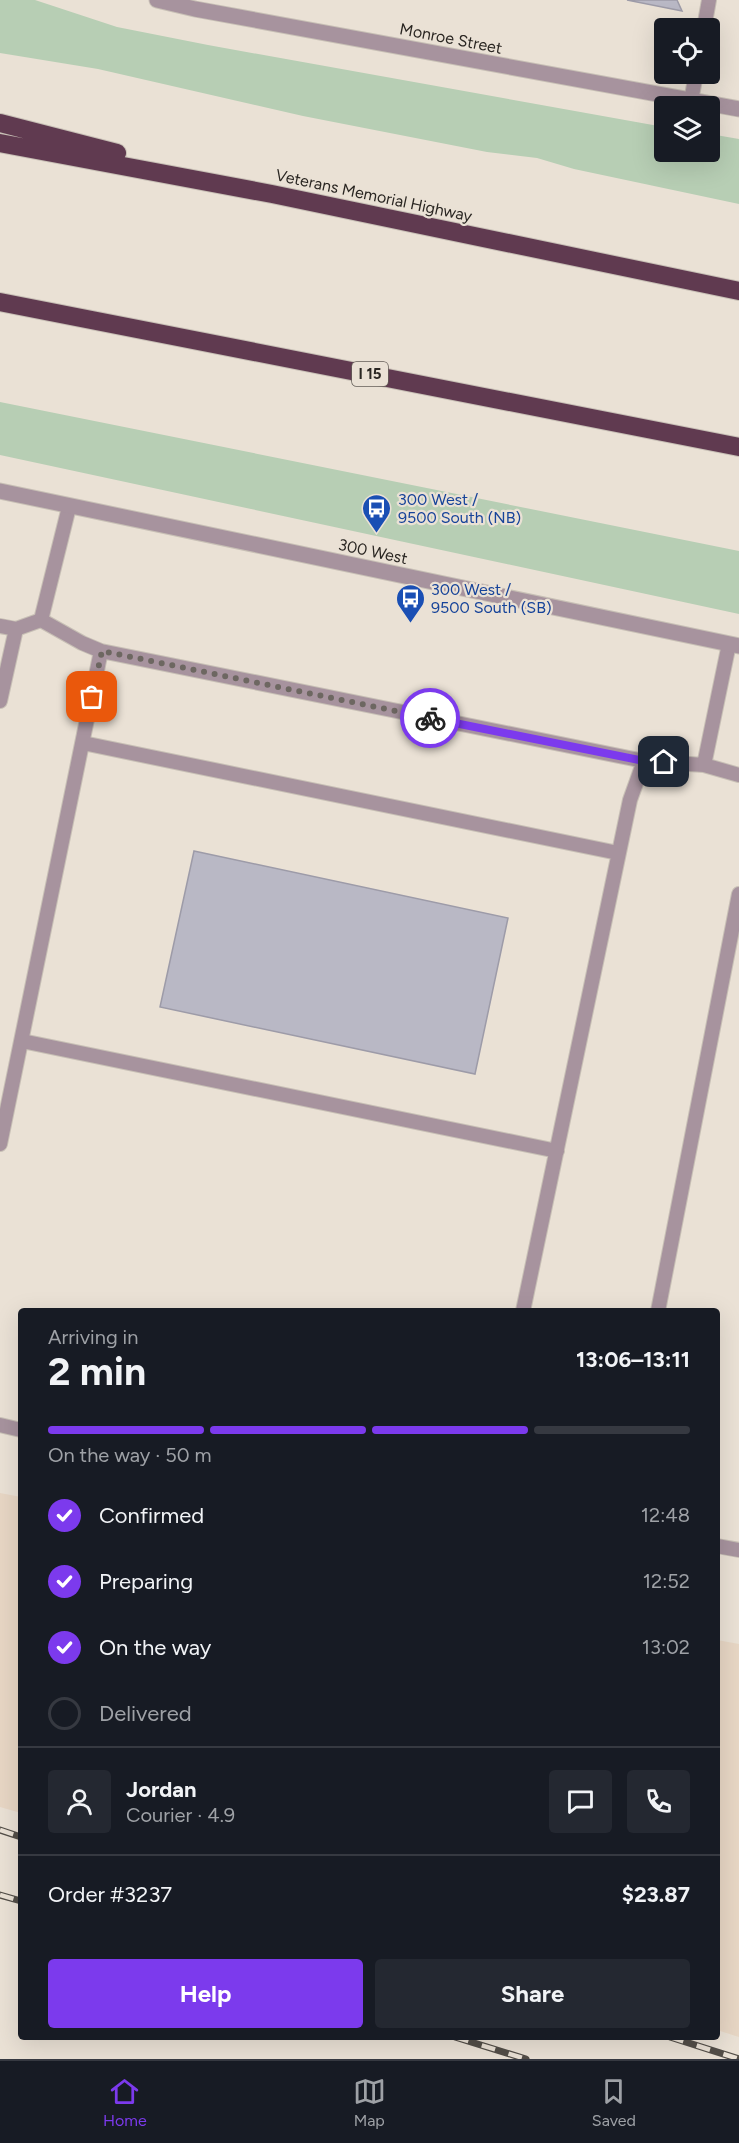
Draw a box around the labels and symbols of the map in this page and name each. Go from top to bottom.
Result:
street label: Monroe Street [398,19,504,58]
street label: Veterans Memorial Highway [274,165,474,226]
road number: I 15 [352,362,388,386]
place label: 300 West / 9500 South (NB) [398,490,521,527]
bus stop icon: 300 West / 9500 South (NB) [361,492,393,534]
street label: 300 West [337,535,409,568]
place label: 300 West / 9500 South (SB) [431,580,552,617]
bus stop icon: 300 West / 9500 South (SB) [394,582,426,624]
pin [66,671,117,722]
courier [400,688,460,748]
pin [638,736,689,787]

